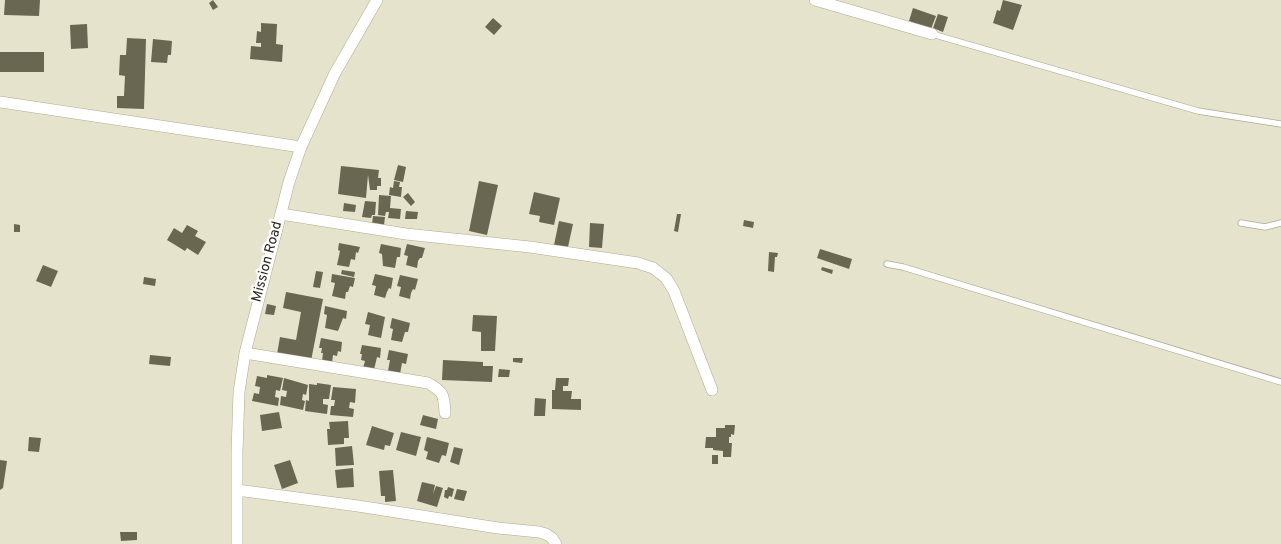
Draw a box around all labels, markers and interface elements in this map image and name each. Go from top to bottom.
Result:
street label: Mission Road [249,220,287,304]

